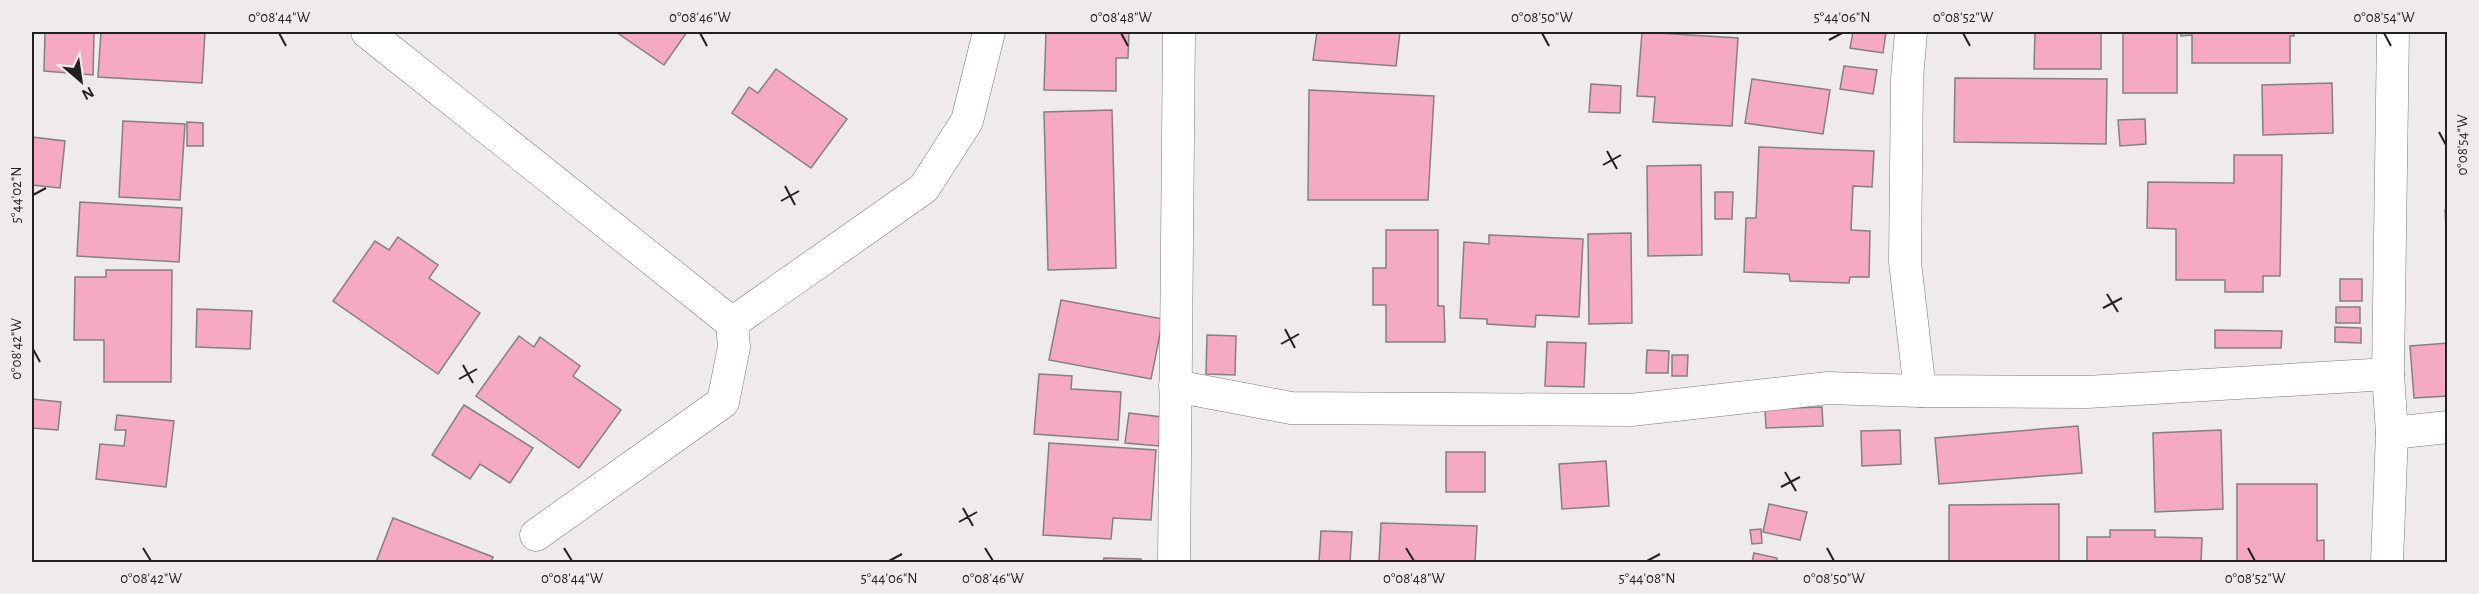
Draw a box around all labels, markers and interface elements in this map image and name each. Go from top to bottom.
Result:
text: 0°08'44"W [248,10,311,25]
text: 0°08'46"W [669,10,732,25]
text: 0°08'48"W [1090,10,1153,25]
text: 0°08'50"W [1511,10,1574,25]
text: 5°44'06"N [1813,10,1871,25]
text: 0°08'52"W [1933,10,1994,25]
text: 0°08'54"W [2353,10,2415,25]
north arrow [51,51,111,111]
text: N [79,84,97,103]
text: 0°08'54"W [2455,114,2470,176]
text: 5°44'02"N [9,167,24,223]
text: 0°08'42"W [9,318,24,380]
text: 0°08'42"W [120,571,182,586]
text: 0°08'44"W [541,571,604,586]
text: 5°44'06"N [860,571,918,586]
text: 0°08'46"W [962,571,1025,586]
text: 0°08'48"W [1383,571,1446,586]
text: 5°44'08"N [1618,571,1676,586]
text: 0°08'50"W [1803,571,1866,586]
text: 0°08'52"W [2225,571,2286,586]

